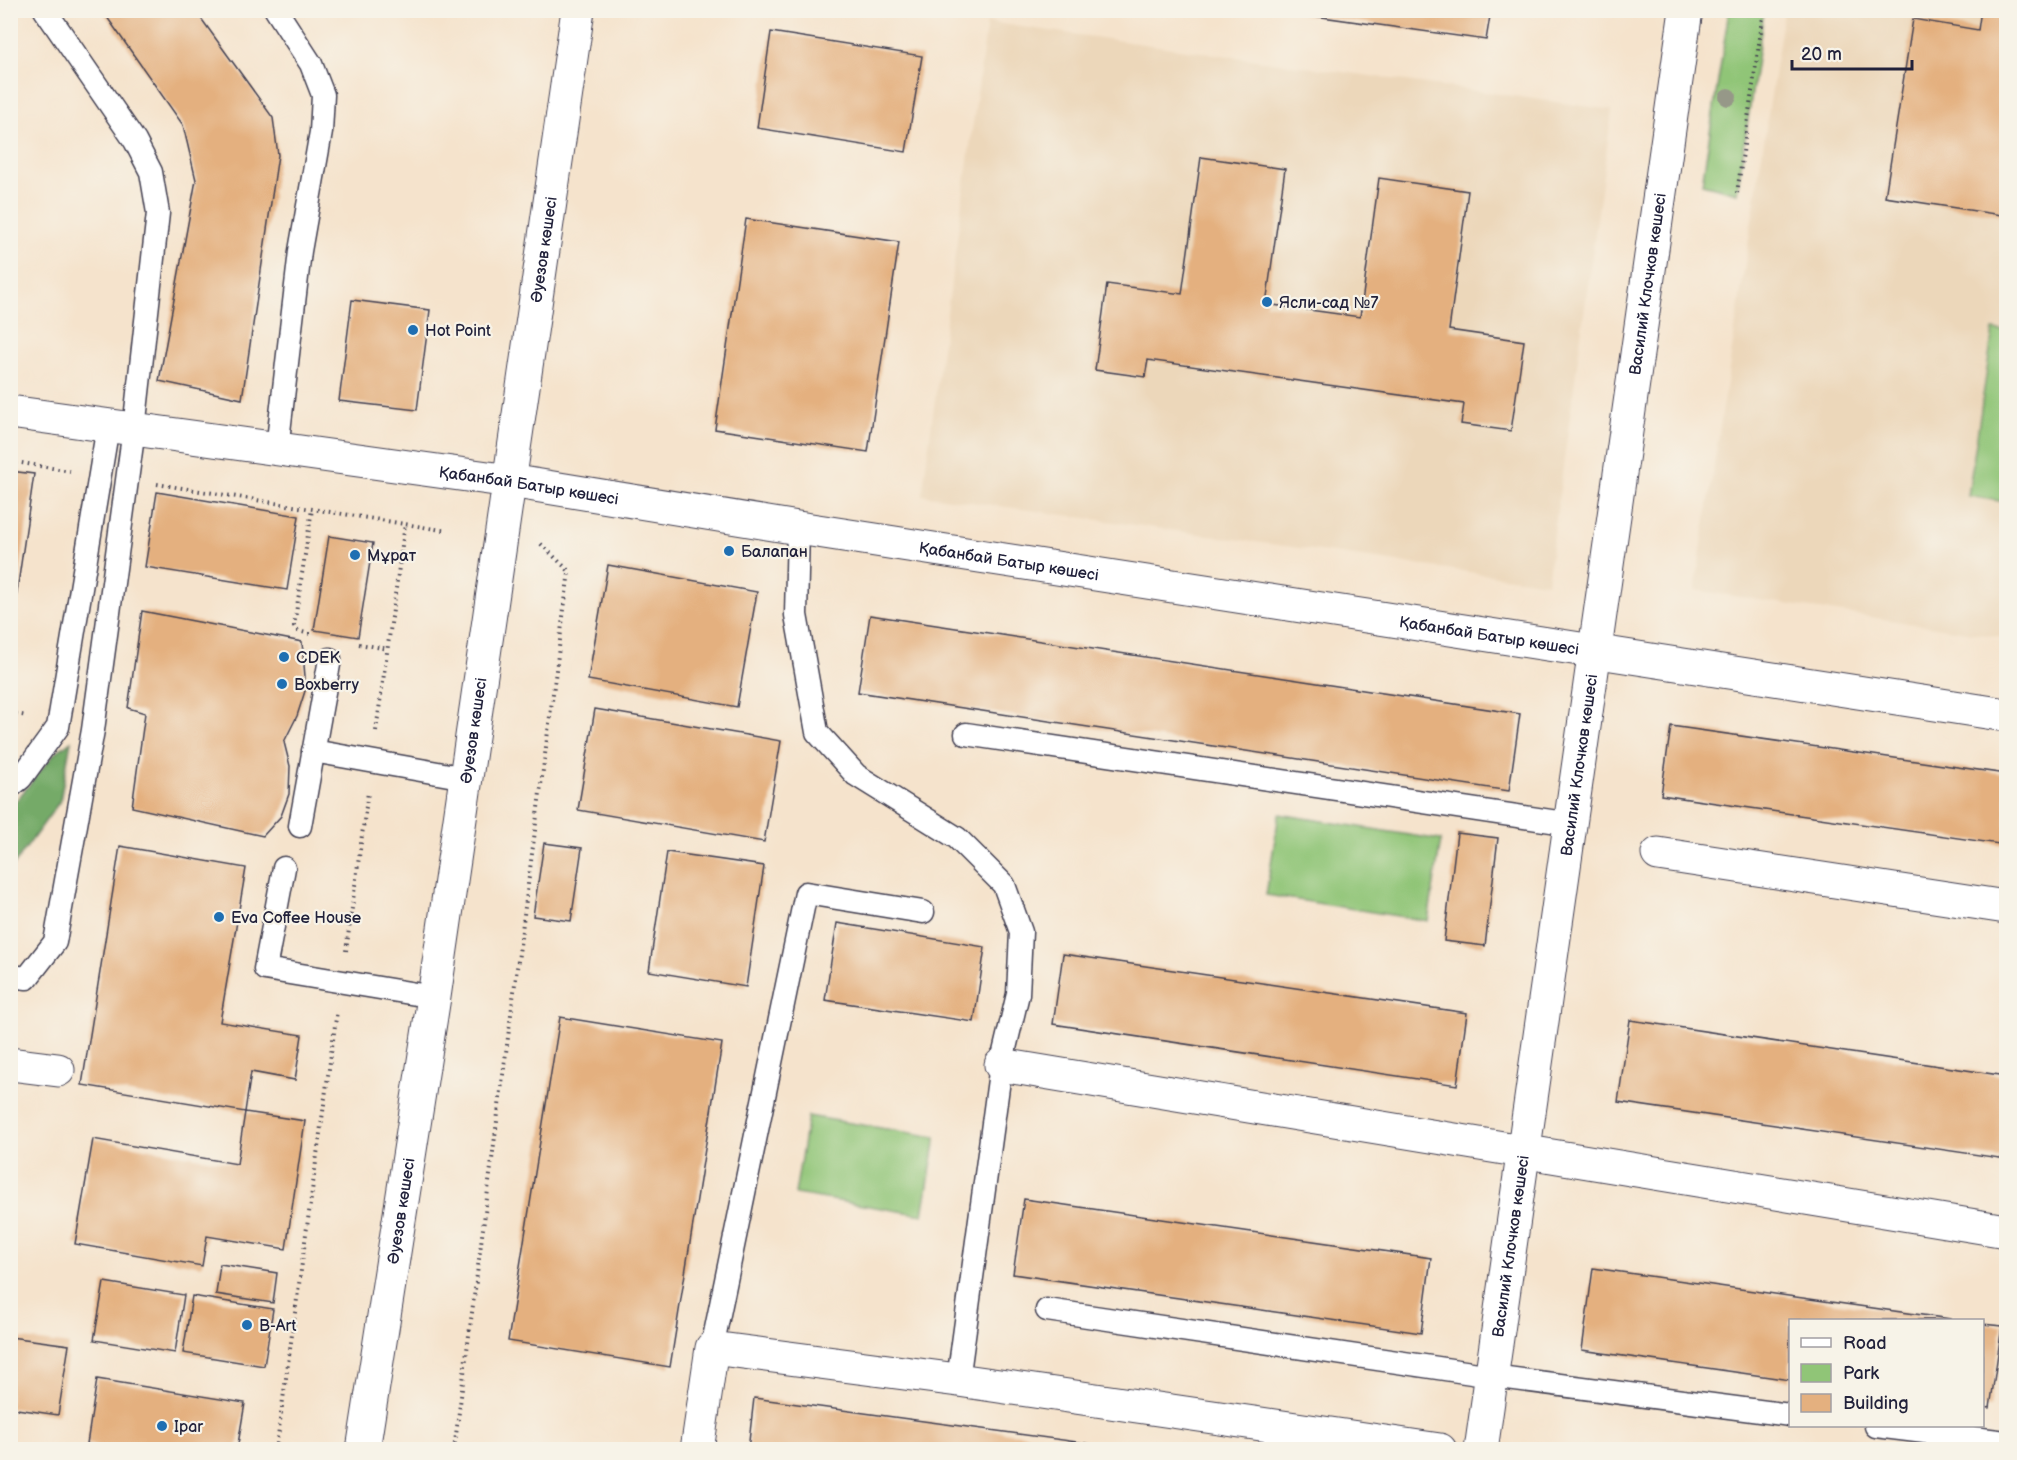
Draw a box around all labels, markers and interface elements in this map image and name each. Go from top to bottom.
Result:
scale bar [1792,33,1912,71]
text: 20 m [1801,44,1842,65]
street label: Василий Клочков көшесі [1626,192,1671,376]
street label: Әуезов көшесі [527,195,562,304]
place label: Ясли-сад №7 [1279,294,1378,313]
marker: Ясли-сад №7 [1260,295,1274,309]
place label: Hot Point [425,322,491,341]
marker: Hot Point [406,323,420,337]
street label: Қабанбай Батыр көшесі [438,463,620,510]
street label: Қабанбай Батыр көшесі [917,539,1100,585]
place label: Балапан [741,543,808,562]
marker: Балапан [722,544,736,558]
place label: Мұрат [367,547,417,566]
marker: Мұрат [348,548,362,562]
street label: Қабанбай Батыр көшесі [1398,613,1580,660]
place label: CDEK [296,649,341,668]
marker: CDEK [277,650,291,664]
street label: Василий Клочков көшесі [1558,673,1602,857]
place label: Boxberry [294,676,360,695]
street label: Әуезов көшесі [457,676,492,785]
marker: Boxberry [275,677,289,691]
place label: Eva Coffee House [231,909,362,928]
marker: Eva Coffee House [212,910,226,924]
street label: Василий Клочков көшесі [1489,1154,1534,1338]
street label: Әуезов көшесі [384,1157,420,1266]
place label: B-Art [259,1317,296,1336]
marker: B-Art [240,1318,254,1332]
legend [1789,1319,1984,1427]
text: Road [1843,1333,1887,1354]
text: Park [1843,1363,1879,1384]
text: Building [1843,1393,1909,1414]
place label: Ipar [174,1418,203,1437]
marker: Ipar [155,1419,169,1433]

